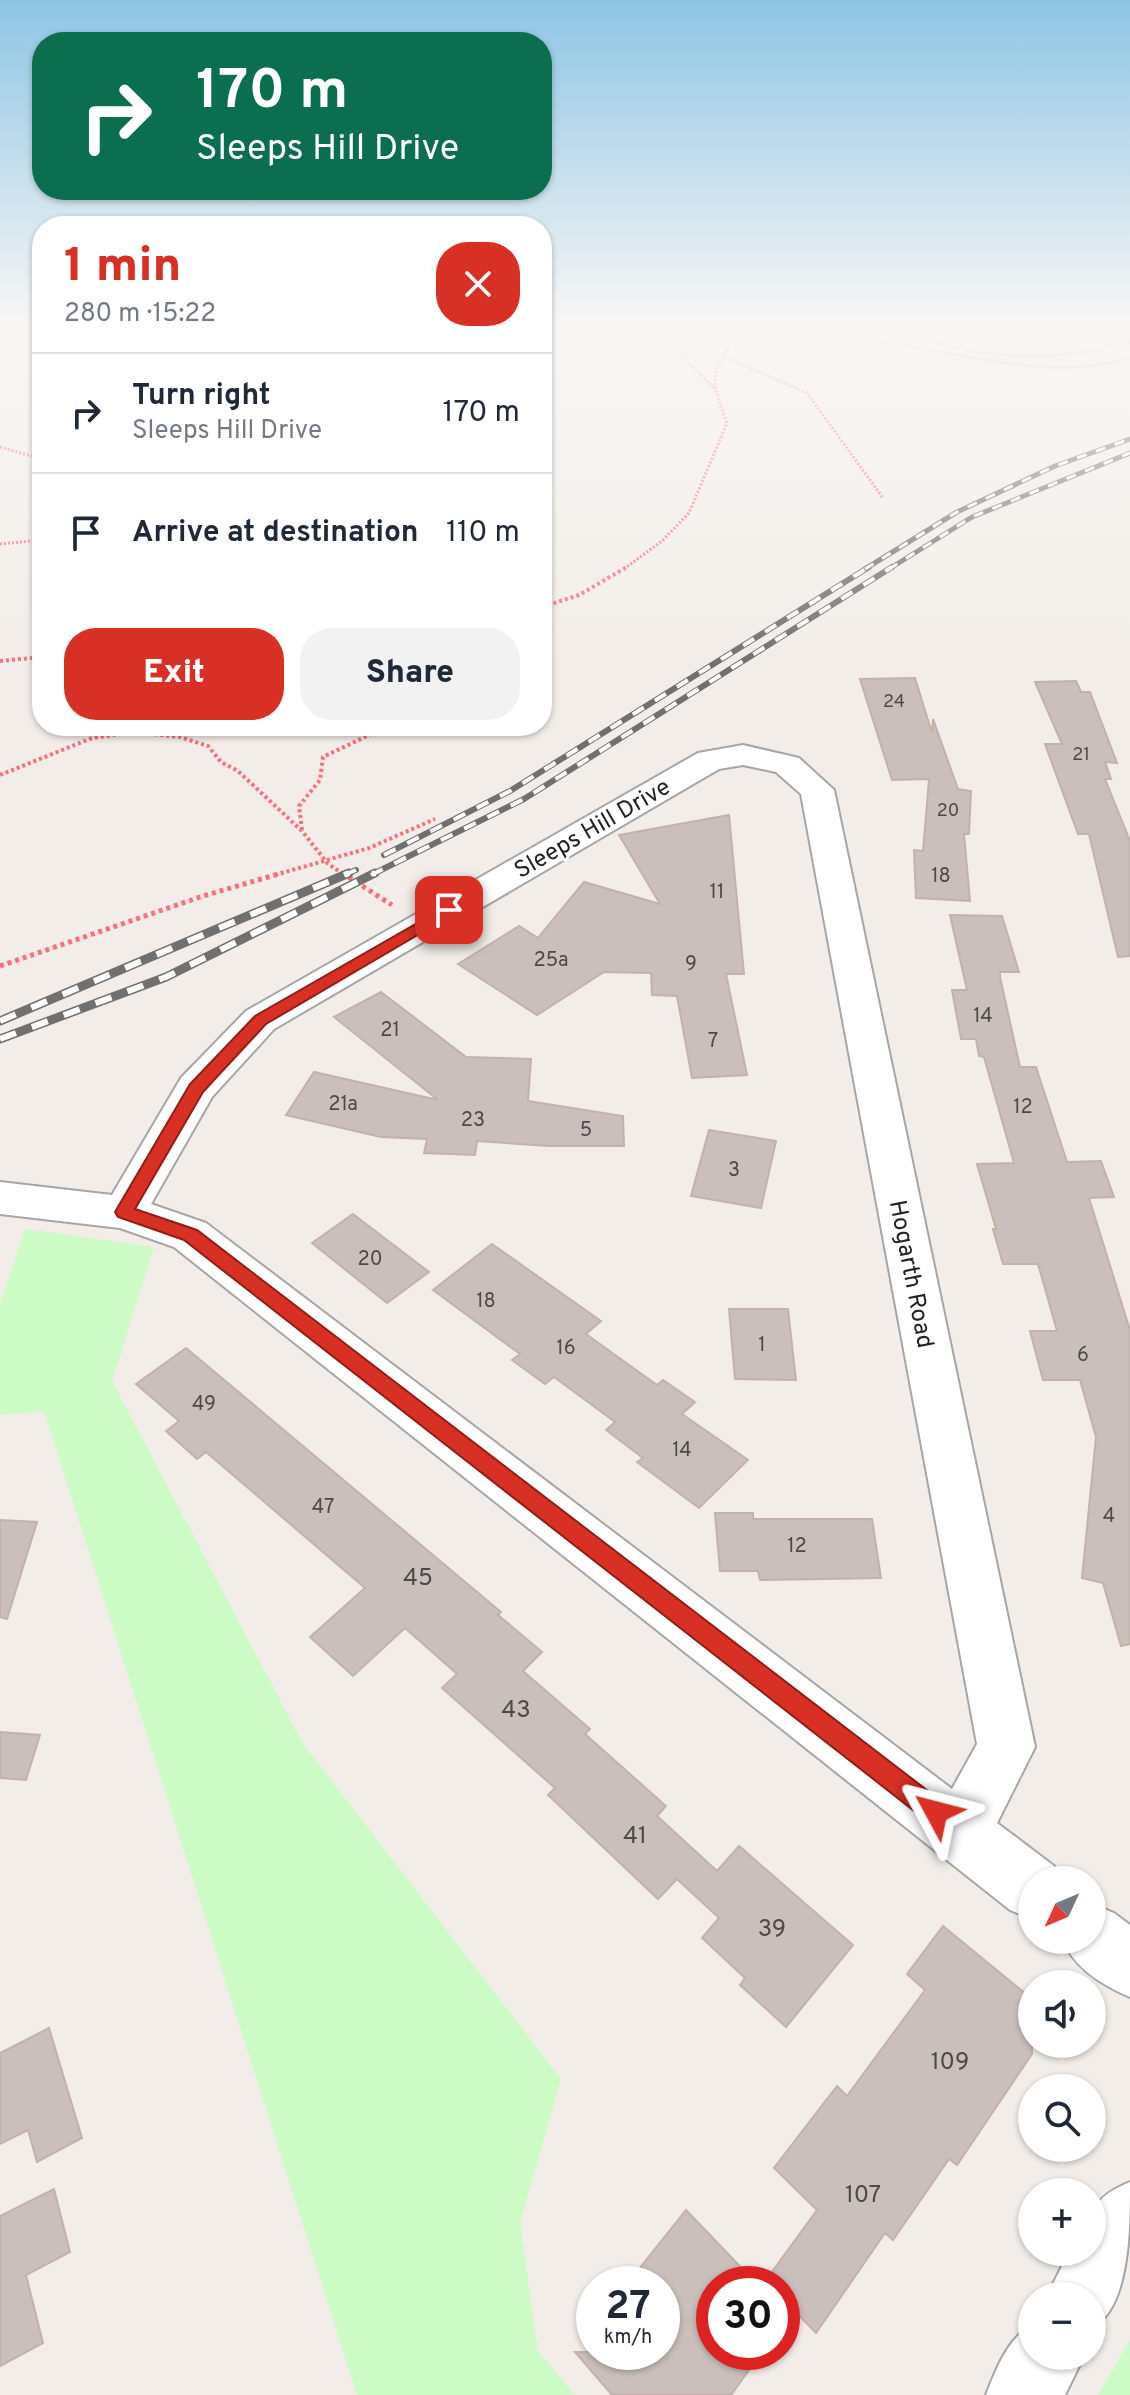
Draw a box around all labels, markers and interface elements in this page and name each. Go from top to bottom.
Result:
text: 170 m [196,58,348,128]
icon: right [64,64,168,168]
text: Sleeps Hill Drive [196,127,459,173]
text: 1 min [64,238,181,298]
button: close [436,242,520,326]
text: 280 m · 15:22 [64,298,216,331]
text: Turn right [132,378,270,415]
icon: right [64,391,108,435]
text: 170 m [442,395,520,432]
text: Sleeps Hill Drive [132,415,322,448]
icon: arrive [64,511,108,555]
text: Arrive at destination [132,515,418,552]
text: 110 m [446,515,520,552]
button: Exit [64,628,284,720]
button: Share [300,628,520,720]
house number: 24 [883,691,905,714]
house number: 21 [1072,744,1090,767]
street label: Sleeps Hill Drive [510,773,676,887]
house number: 20 [937,800,959,823]
house number: 18 [931,864,951,890]
pin [415,876,483,944]
house number: 11 [710,880,724,906]
icon: arrive [427,888,471,932]
house number: 25a [533,948,569,974]
house number: 9 [685,952,697,978]
house number: 14 [973,1004,993,1030]
house number: 21 [380,1018,400,1044]
house number: 7 [708,1029,718,1055]
house number: 21a [328,1092,358,1118]
house number: 12 [1013,1095,1033,1121]
house number: 23 [461,1108,485,1134]
house number: 5 [580,1118,592,1144]
house number: 3 [728,1158,740,1184]
street label: Hogarth Road [881,1198,939,1351]
house number: 20 [357,1247,383,1273]
house number: 18 [476,1289,496,1315]
house number: 1 [758,1333,766,1359]
house number: 16 [556,1336,576,1362]
house number: 6 [1077,1343,1089,1369]
house number: 49 [192,1392,216,1418]
house number: 14 [672,1438,692,1464]
house number: 47 [312,1495,334,1521]
house number: 4 [1103,1504,1115,1530]
house number: 12 [787,1534,807,1560]
house number: 45 [403,1564,433,1594]
house number: 43 [501,1696,531,1726]
position arrow [894,1770,978,1854]
house number: 41 [623,1822,647,1852]
north arrow [1018,1866,1106,1954]
map controls [1018,1866,1106,2370]
house number: 39 [758,1915,786,1945]
button: sound [1018,1970,1106,2058]
house number: 109 [931,2048,969,2078]
button: search [1018,2074,1106,2162]
button: + [1018,2178,1106,2266]
house number: 107 [845,2181,881,2211]
speed limit sign: 30 [696,2266,800,2370]
button: − [1018,2282,1106,2370]
text: 27 [605,2283,651,2333]
text: km/h [604,2325,652,2351]

